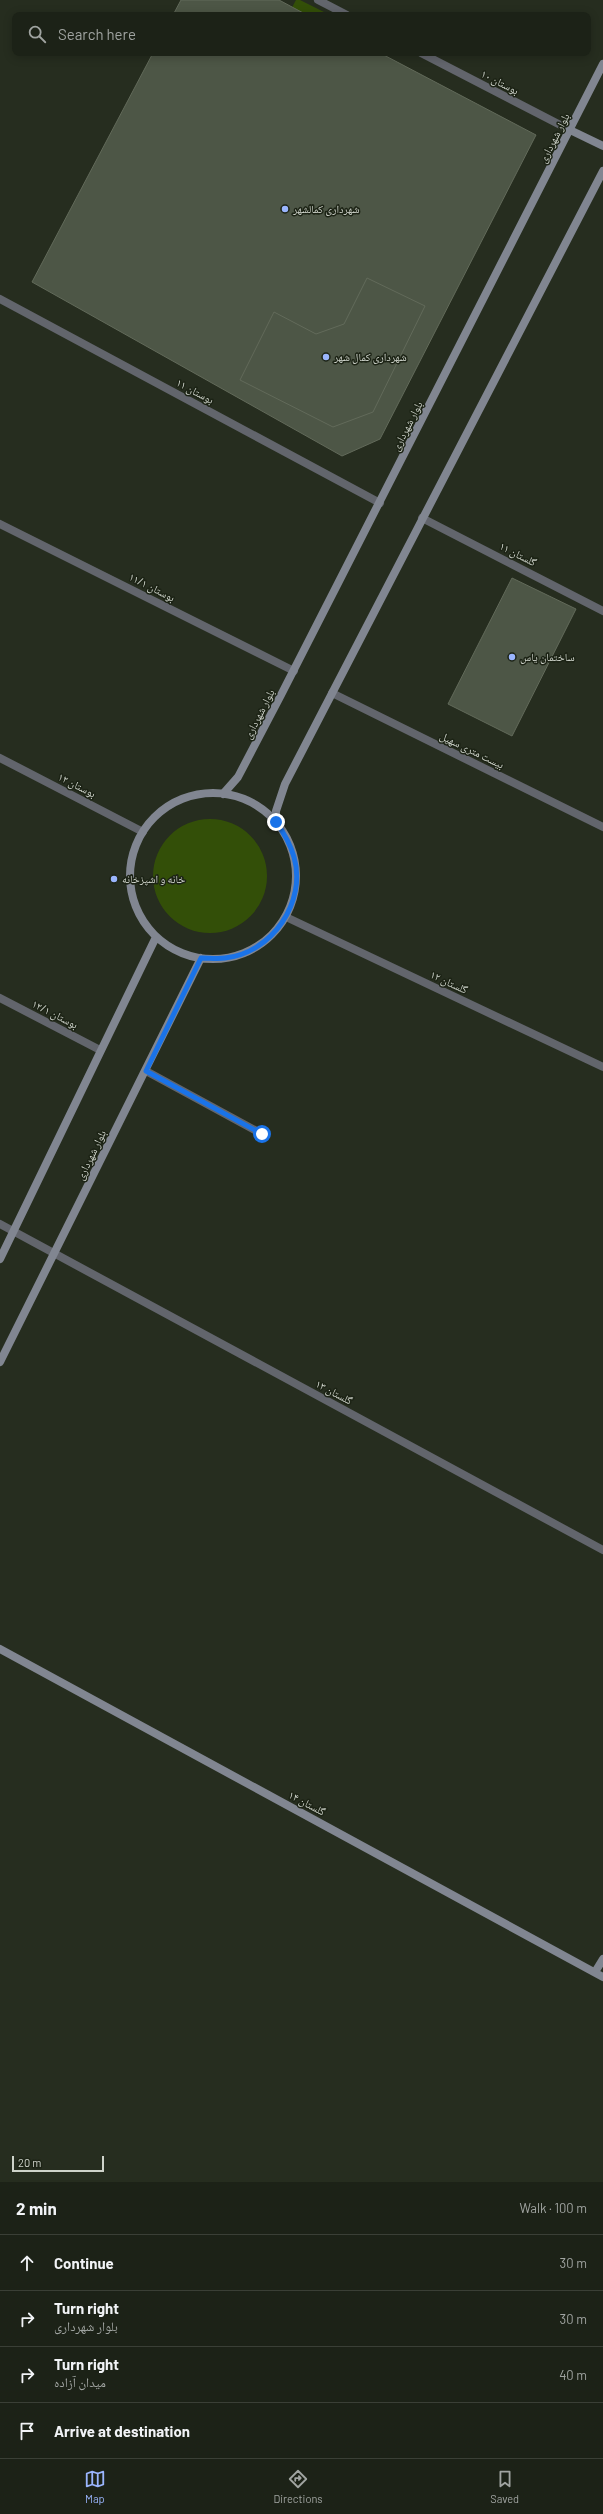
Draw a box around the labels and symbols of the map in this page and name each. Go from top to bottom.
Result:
street label: بوستان ۱۰ [479,67,521,97]
street label: بلوار شهرداری [535,111,573,165]
place label: شهرداری کمالشهر [292,202,359,216]
marker: شهرداری کمالشهر [280,204,290,214]
place label: شهرداری کمال شهر [333,350,407,364]
marker: شهرداری کمال شهر [321,352,331,362]
street label: بوستان ۱۱ [174,375,216,407]
street label: بلوار شهرداری [388,399,426,453]
street label: گلستان ۱۱ [497,539,539,569]
street label: بوستان ۱۱/۱ [127,569,177,605]
place label: ساختمان یاس [520,650,575,664]
marker: ساختمان یاس [507,652,517,662]
street label: بلوار شهرداری [240,687,278,741]
street label: بیست متری سهیل [438,728,506,772]
street label: بوستان ۱۲ [56,770,98,800]
route end [267,813,285,831]
place label: خانه و اشپزخانه [122,872,185,886]
marker: خانه و اشپزخانه [109,874,119,884]
street label: گلستان ۱۲ [428,967,470,997]
street label: بوستان ۱۲/۱ [30,996,80,1032]
route start [253,1125,271,1143]
street label: بلوار شهرداری [73,1128,109,1182]
street label: گلستان ۱۳ [313,1376,355,1408]
street label: گلستان ۱۴ [286,1787,328,1819]
scale bar [12,2154,104,2173]

